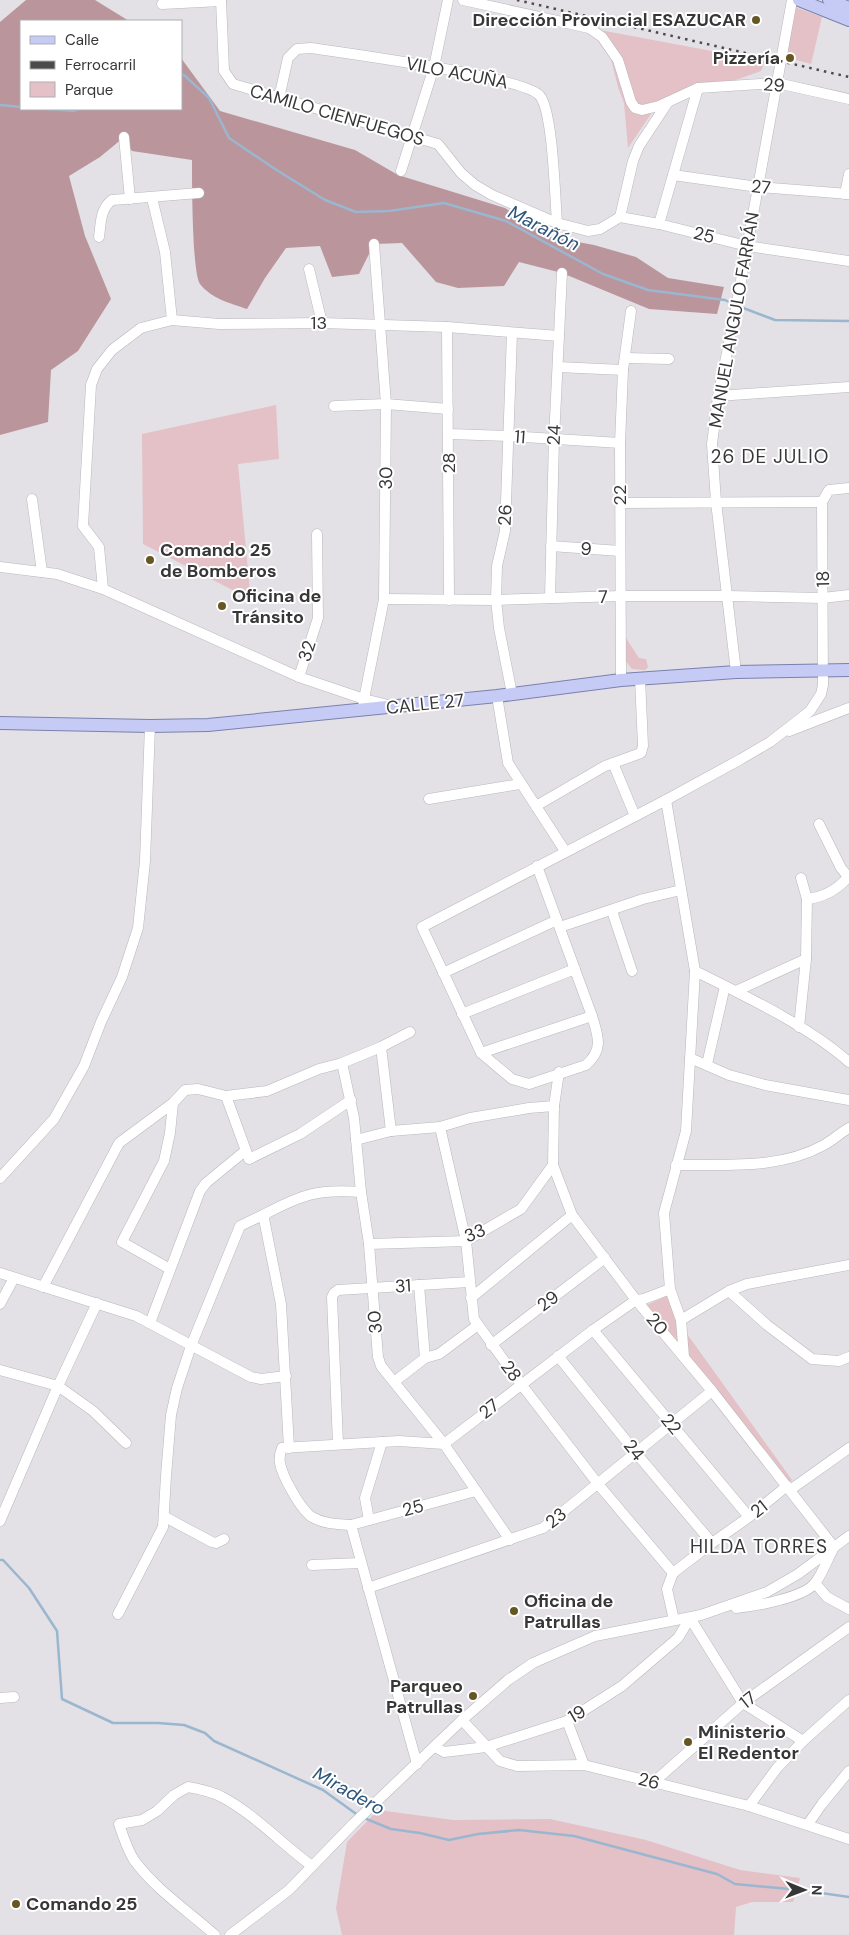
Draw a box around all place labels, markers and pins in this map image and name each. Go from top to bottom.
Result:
place label: Dirección Provincial ESAZUCAR [473,8,746,32]
marker: Dirección Provincial ESAZUCAR [750,14,762,26]
place label: Pizzería [713,46,780,70]
marker: Pizzería [784,52,796,64]
place label: Comando 25 de Bomberos [160,538,277,583]
marker: Comando 25 de Bomberos [144,554,156,566]
place label: Oficina de Tránsito [232,584,322,629]
marker: Oficina de Tránsito [216,600,228,612]
place label: Oficina de Patrullas [524,1589,614,1634]
marker: Oficina de Patrullas [508,1605,520,1617]
place label: Parqueo Patrullas [386,1674,463,1719]
marker: Parqueo Patrullas [467,1690,479,1702]
place label: Ministerio El Redentor [698,1720,799,1765]
marker: Ministerio El Redentor [682,1736,694,1748]
place label: Comando 25 [26,1892,137,1916]
marker: Comando 25 [10,1898,22,1910]

